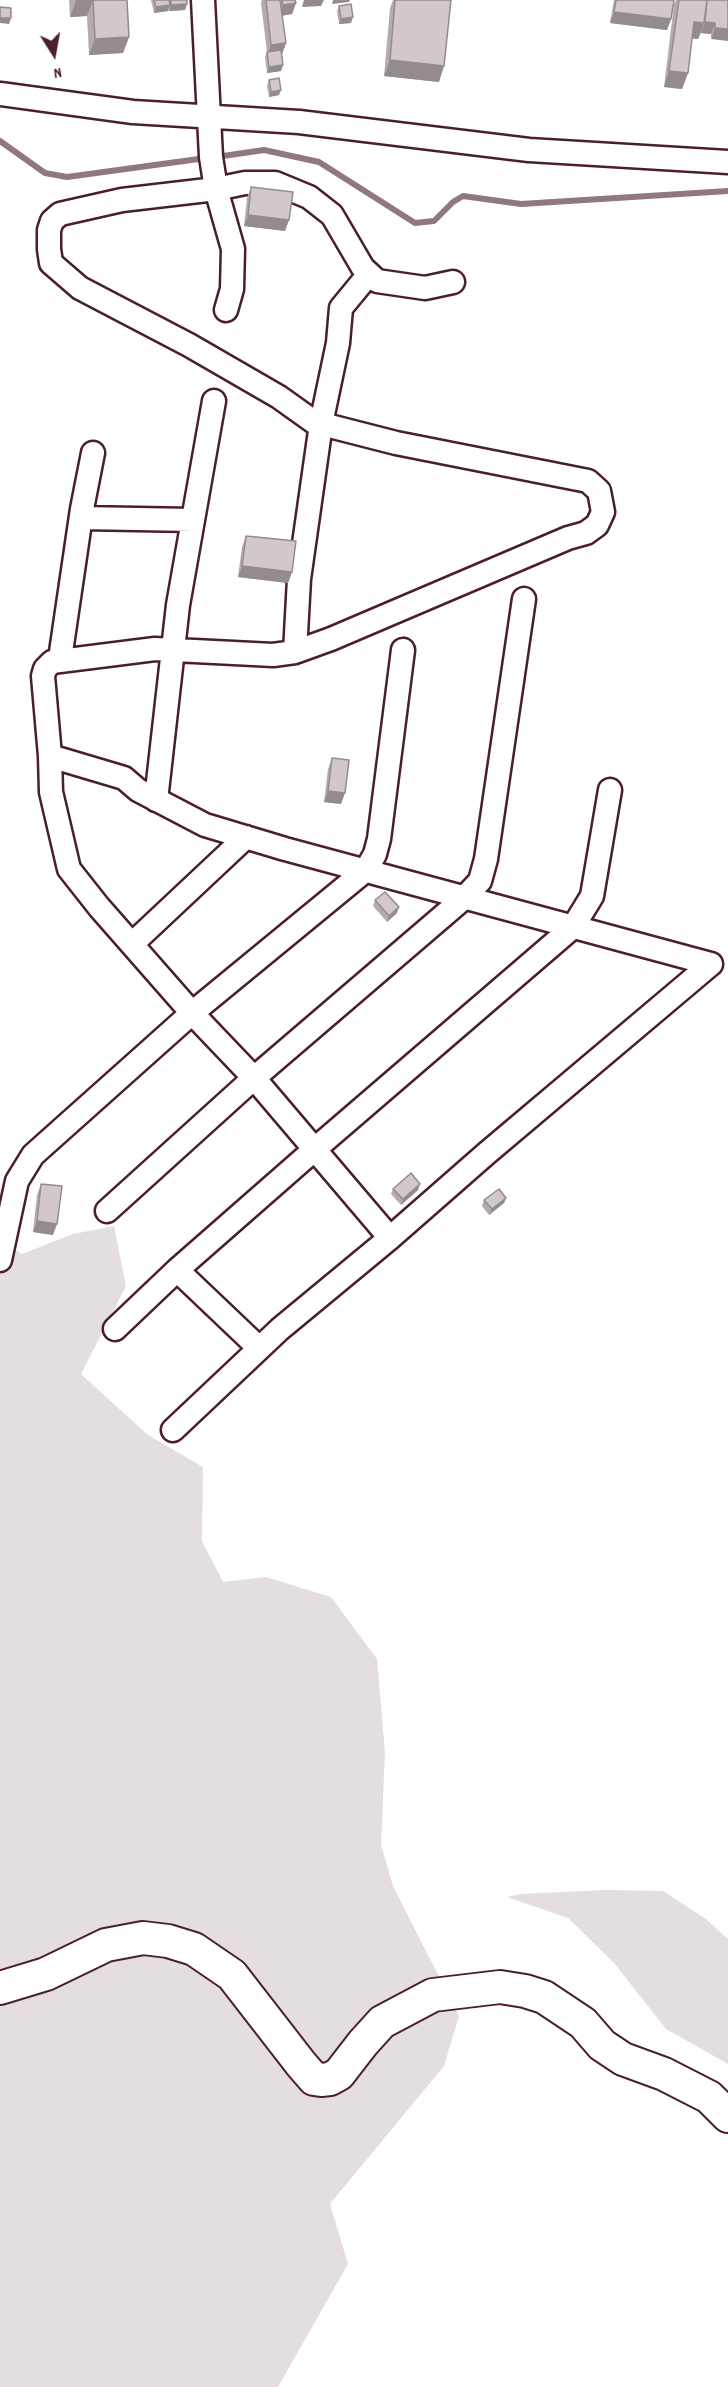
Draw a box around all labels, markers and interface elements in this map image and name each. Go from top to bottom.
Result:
north arrow [24,24,84,84]
text: N [51,60,64,84]

